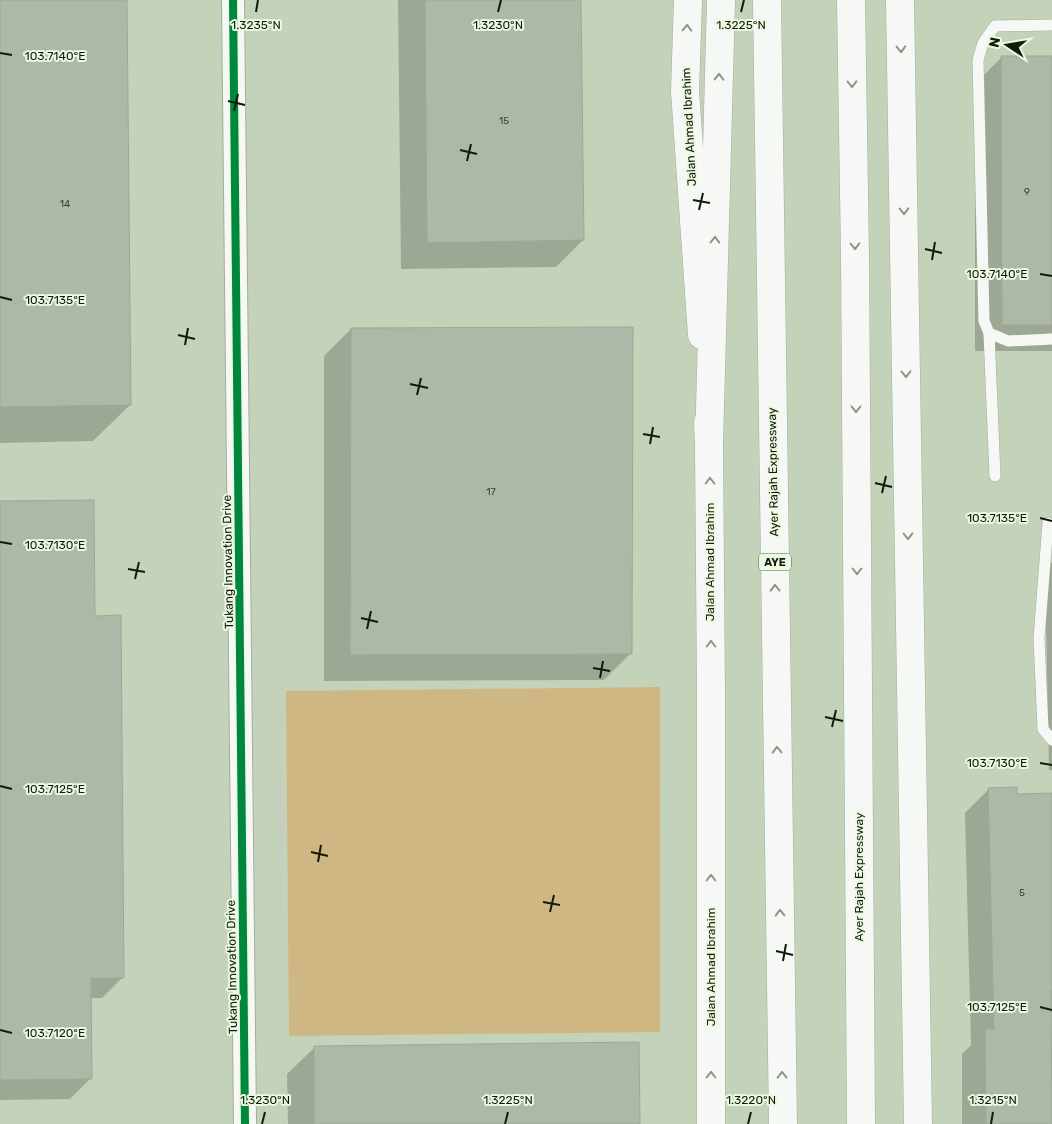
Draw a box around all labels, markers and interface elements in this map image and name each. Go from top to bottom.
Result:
text: 1.3235°N [231,18,281,32]
text: 1.3230°N [473,18,523,32]
text: 1.3225°N [716,18,766,32]
north arrow [982,20,1032,70]
one-way arrow [682,24,692,32]
text: N [985,36,1004,49]
one-way arrow [896,45,906,53]
text: 103.7140°E [25,49,85,63]
street label: Jalan Ahmad Ibrahim [679,67,699,187]
one-way arrow [713,73,724,81]
one-way arrow [847,80,857,88]
house number: 15 [499,115,509,127]
house number: 9 [1024,186,1030,198]
house number: 14 [60,198,70,210]
one-way arrow [898,207,909,215]
one-way arrow [709,235,720,243]
one-way arrow [849,242,860,250]
text: 103.7140°E [967,267,1027,281]
text: 103.7135°E [25,293,85,307]
one-way arrow [901,370,911,378]
one-way arrow [851,405,861,413]
street label: Ayer Rajah Expressway [765,407,781,537]
one-way arrow [705,477,715,485]
house number: 17 [486,486,496,498]
street label: Tukang Innovation Drive [220,494,236,629]
street label: Jalan Ahmad Ibrahim [703,503,717,621]
text: 103.7135°E [967,511,1027,525]
one-way arrow [903,532,913,540]
text: 103.7130°E [25,538,85,552]
road number: AYE [759,554,791,570]
one-way arrow [852,568,862,575]
one-way arrow [770,584,780,592]
one-way arrow [706,640,716,648]
one-way arrow [772,746,783,754]
text: 103.7130°E [967,756,1027,770]
text: 103.7125°E [25,782,85,796]
street label: Ayer Rajah Expressway [852,812,866,942]
one-way arrow [706,874,716,882]
house number: 5 [1019,887,1025,899]
street label: Tukang Innovation Drive [224,899,240,1034]
street label: Jalan Ahmad Ibrahim [704,908,718,1026]
one-way arrow [775,909,785,916]
text: 103.7125°E [967,1000,1027,1014]
text: 103.7120°E [25,1026,85,1040]
one-way arrow [706,1071,716,1079]
one-way arrow [777,1071,787,1079]
text: 1.3230°N [240,1093,290,1107]
text: 1.3225°N [483,1093,533,1107]
text: 1.3220°N [726,1093,776,1107]
text: 1.3215°N [969,1093,1017,1107]

